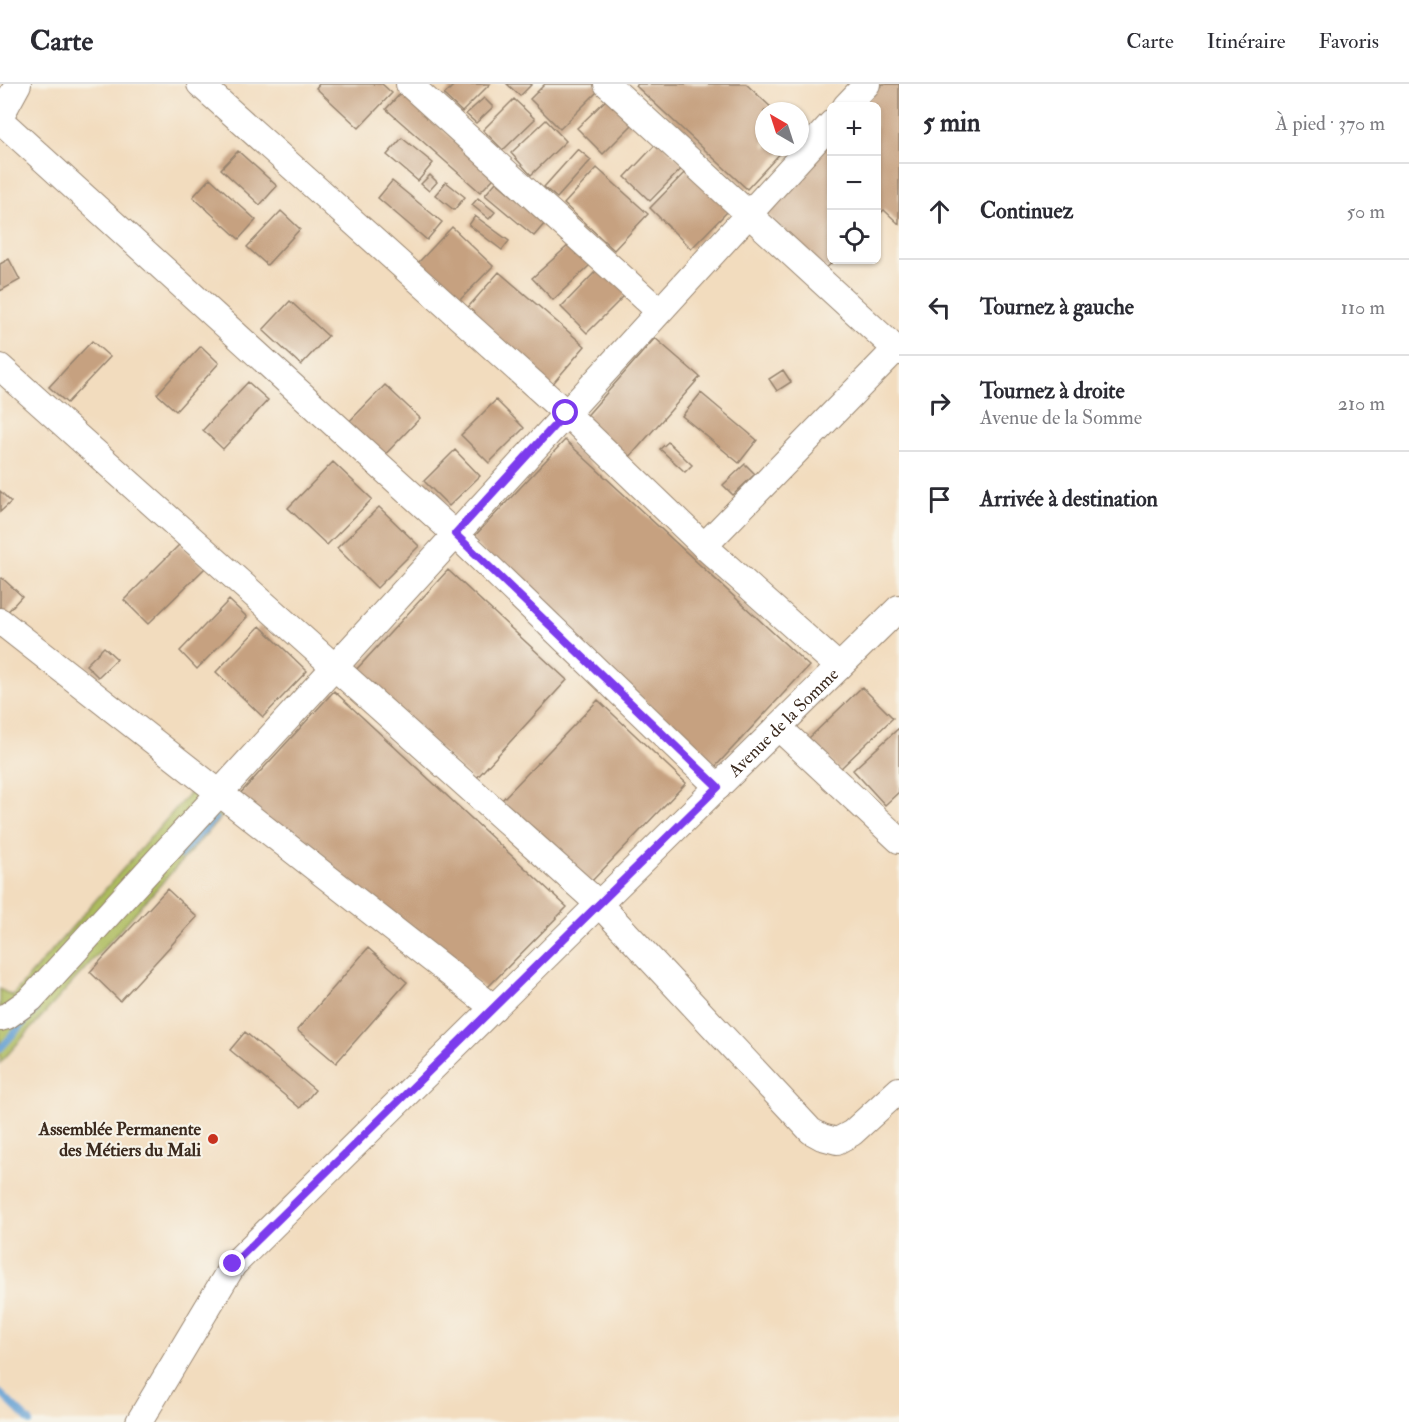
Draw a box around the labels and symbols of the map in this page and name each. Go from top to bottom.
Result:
north arrow [755,102,809,156]
route start [552,399,578,425]
street label: Avenue de la Somme [723,662,844,782]
place label: Assemblée Permanente des Métiers du Mali [38,1118,201,1162]
marker: Assemblée Permanente des Métiers du Mali [206,1132,220,1146]
route end [219,1250,245,1276]

